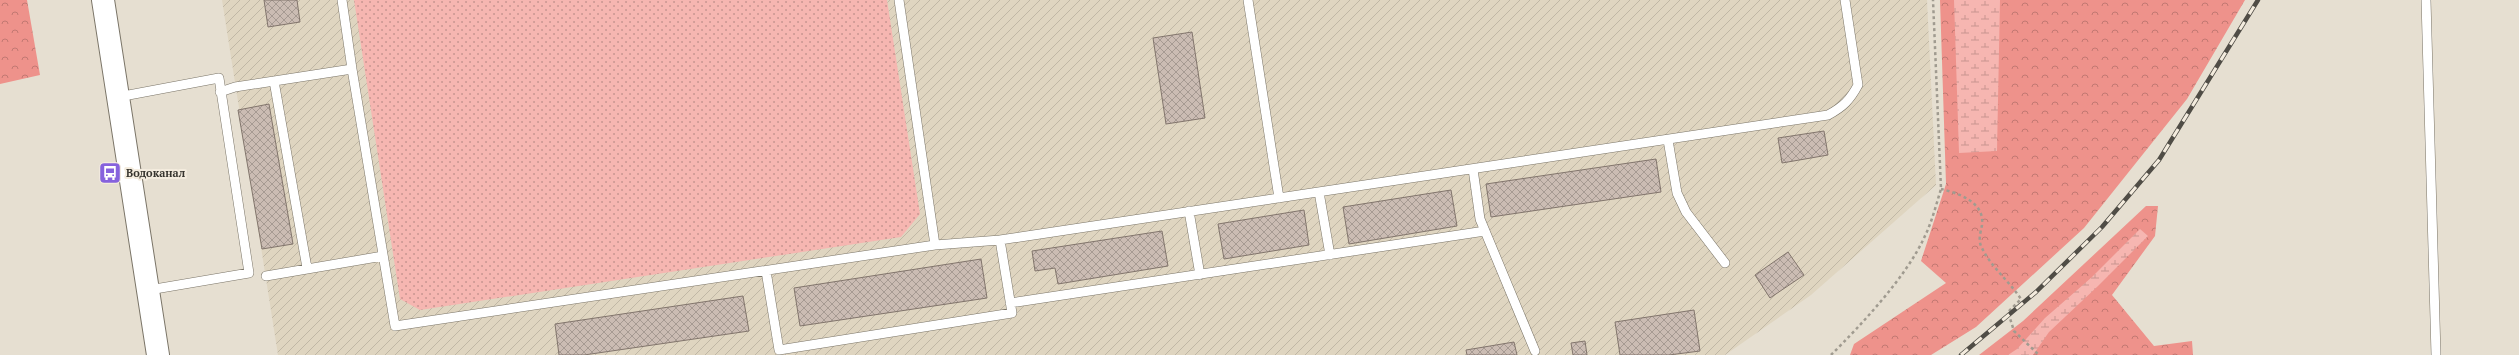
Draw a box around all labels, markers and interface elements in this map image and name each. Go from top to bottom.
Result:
bus stop icon: Водоканал [97,160,123,186]
place label: Водоканал [126,166,186,180]

